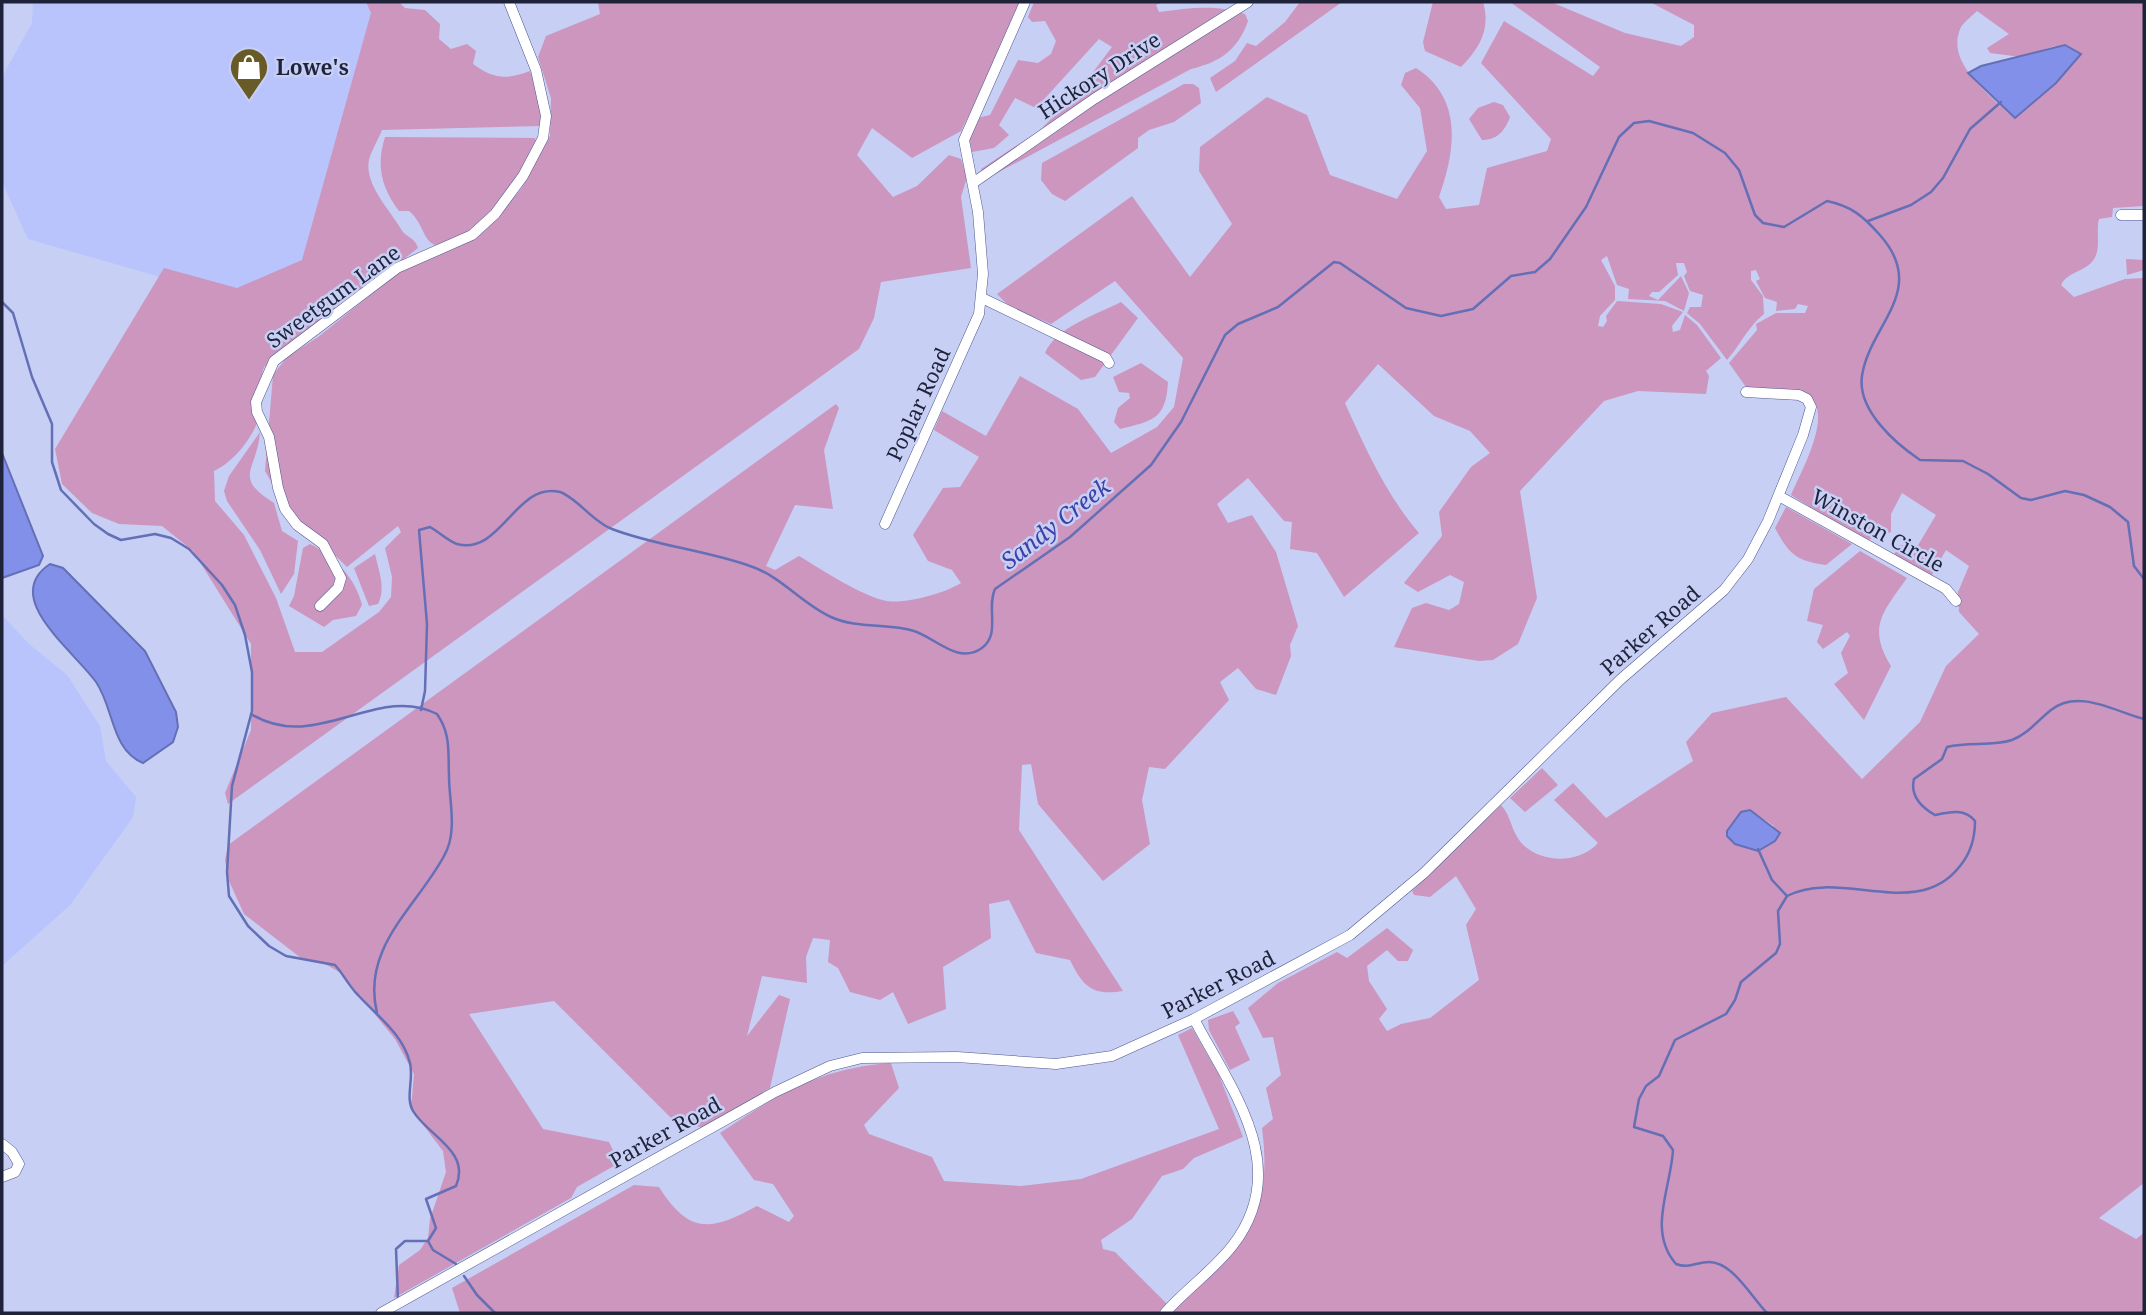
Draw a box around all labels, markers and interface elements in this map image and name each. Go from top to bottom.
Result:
street label: Hickory Drive [1033,25,1165,125]
shop icon: Lowe's [228,46,270,101]
place label: Lowe's [276,53,349,81]
street label: Sweetgum Lane [261,238,405,354]
street label: Poplar Road [880,343,957,465]
water label: Sandy Creek [993,469,1117,576]
street label: Winston Circle [1807,482,1949,578]
street label: Parker Road [1594,579,1706,681]
street label: Parker Road [1157,943,1279,1025]
street label: Parker Road [604,1090,726,1174]

